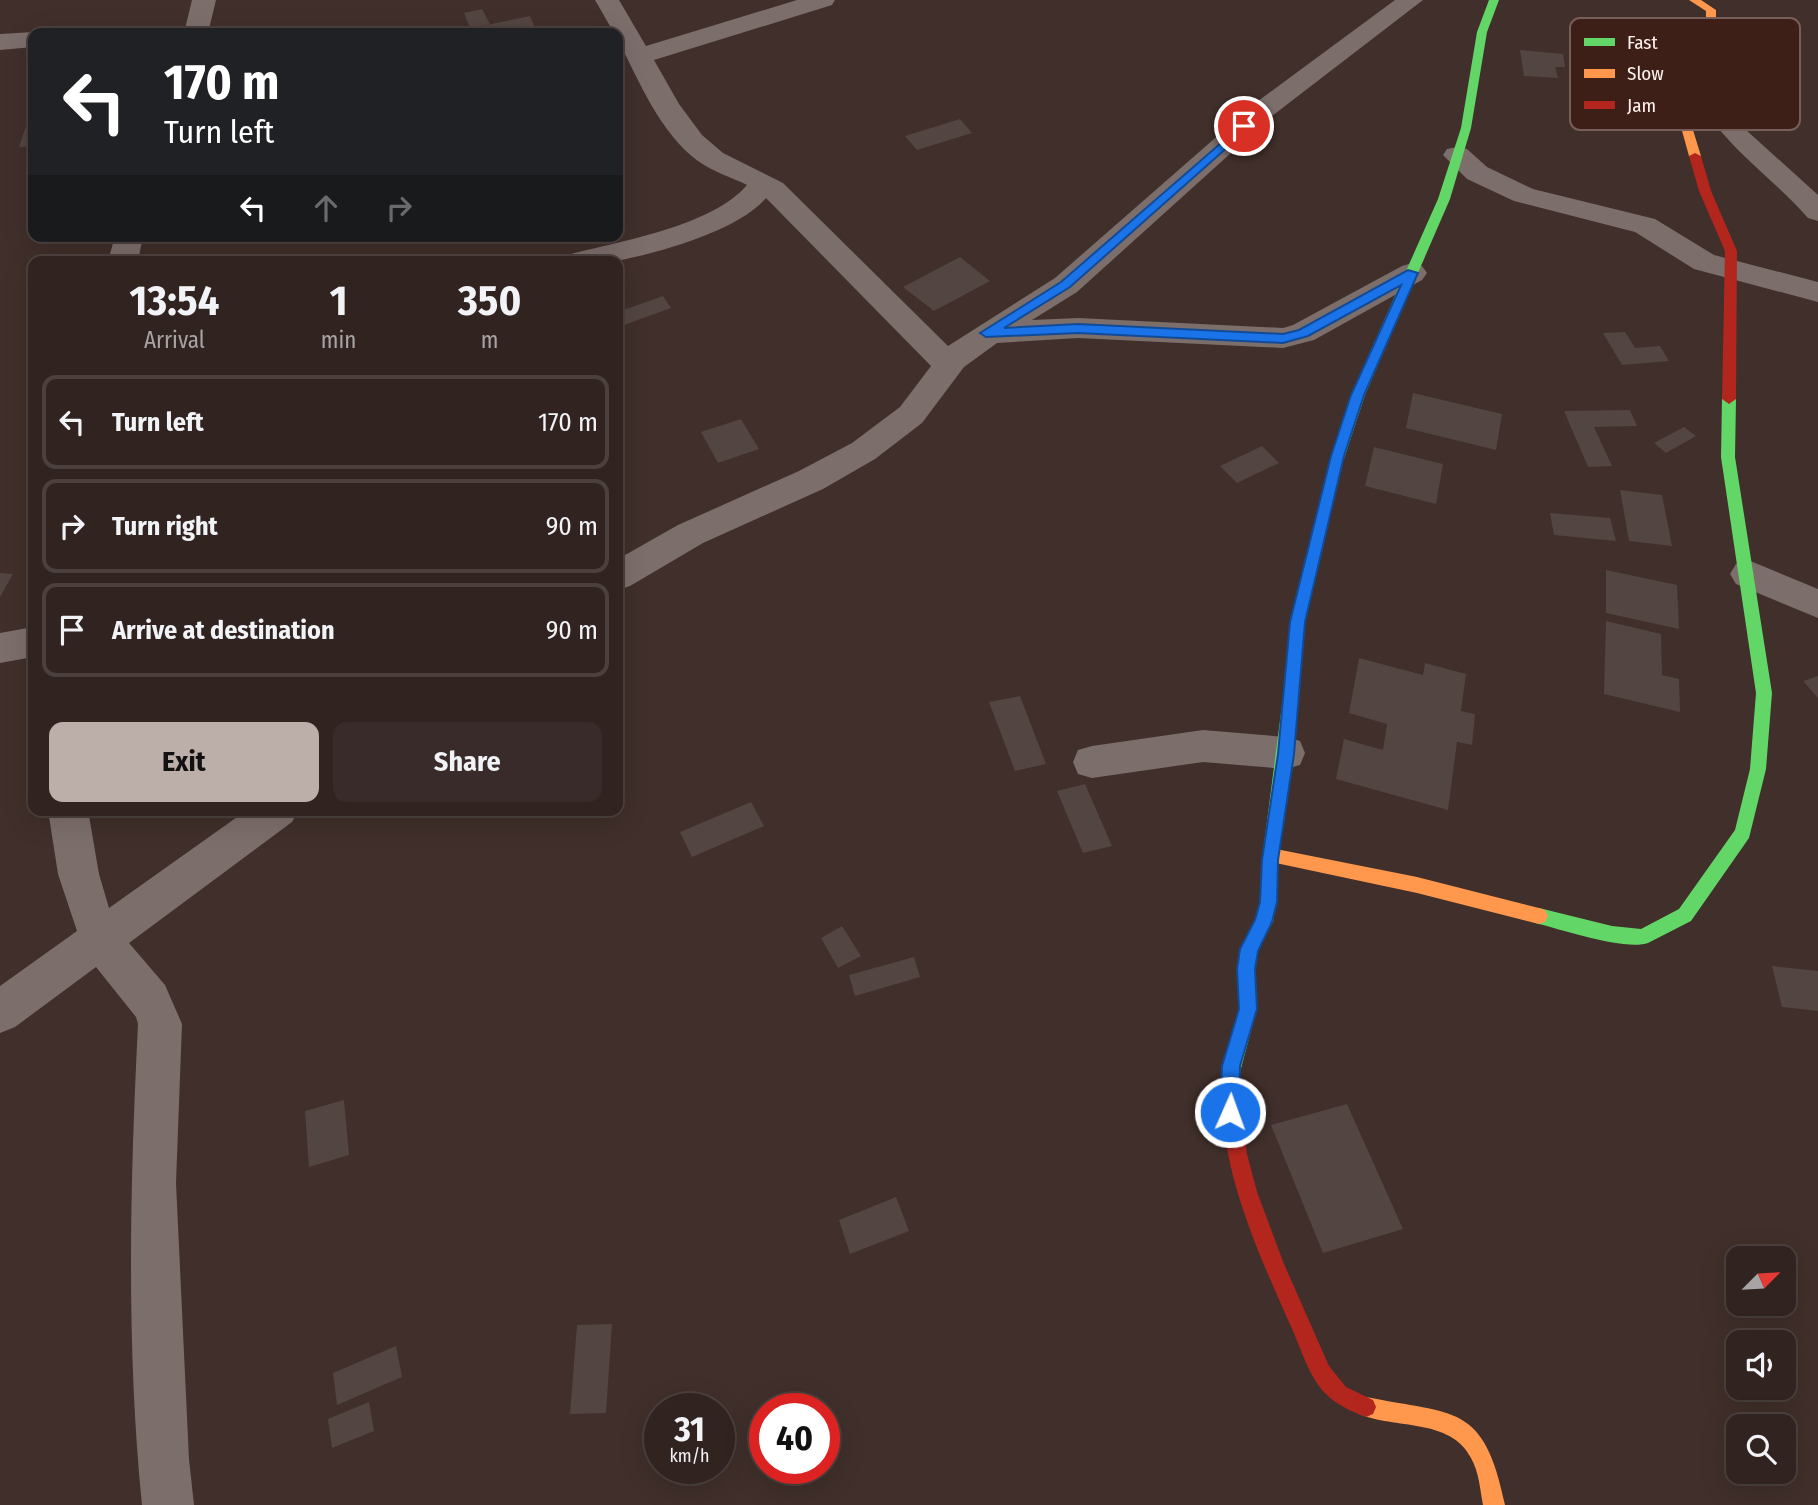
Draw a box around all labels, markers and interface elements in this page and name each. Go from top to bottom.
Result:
legend [1570,18,1800,130]
text: Fast [1627,31,1658,54]
text: 170 m [164,53,280,112]
icon: left [49,56,140,147]
text: Slow [1627,62,1664,85]
text: Jam [1627,94,1656,117]
pin [1214,96,1274,156]
icon: arrive [1225,107,1263,145]
text: Turn left [164,113,274,151]
icon: left [234,189,272,227]
icon: ahead [307,189,345,227]
icon: right [380,189,418,227]
text: 13:54 [130,276,219,326]
text: 1 [330,276,348,326]
text: 350 [458,276,521,326]
text: Arrival [144,326,205,354]
text: min [321,326,356,354]
text: m [481,326,499,354]
icon: left [53,403,91,441]
text: Turn left [112,407,204,438]
text: 170 m [538,407,598,438]
icon: right [53,507,91,545]
text: Turn right [112,511,218,542]
text: 90 m [546,511,598,542]
icon: arrive [53,611,91,649]
text: Arrive at destination [112,615,335,646]
text: 90 m [546,615,598,646]
button: Exit [49,722,319,802]
button: Share [333,722,602,802]
position arrow [1193,1075,1267,1149]
north arrow [1726,1246,1796,1316]
map controls [1726,1246,1796,1484]
button: sound [1726,1330,1796,1400]
speed limit sign: 40 [749,1393,840,1484]
text: 31 [674,1408,705,1450]
button: search [1726,1414,1796,1484]
text: km/h [669,1445,710,1467]

